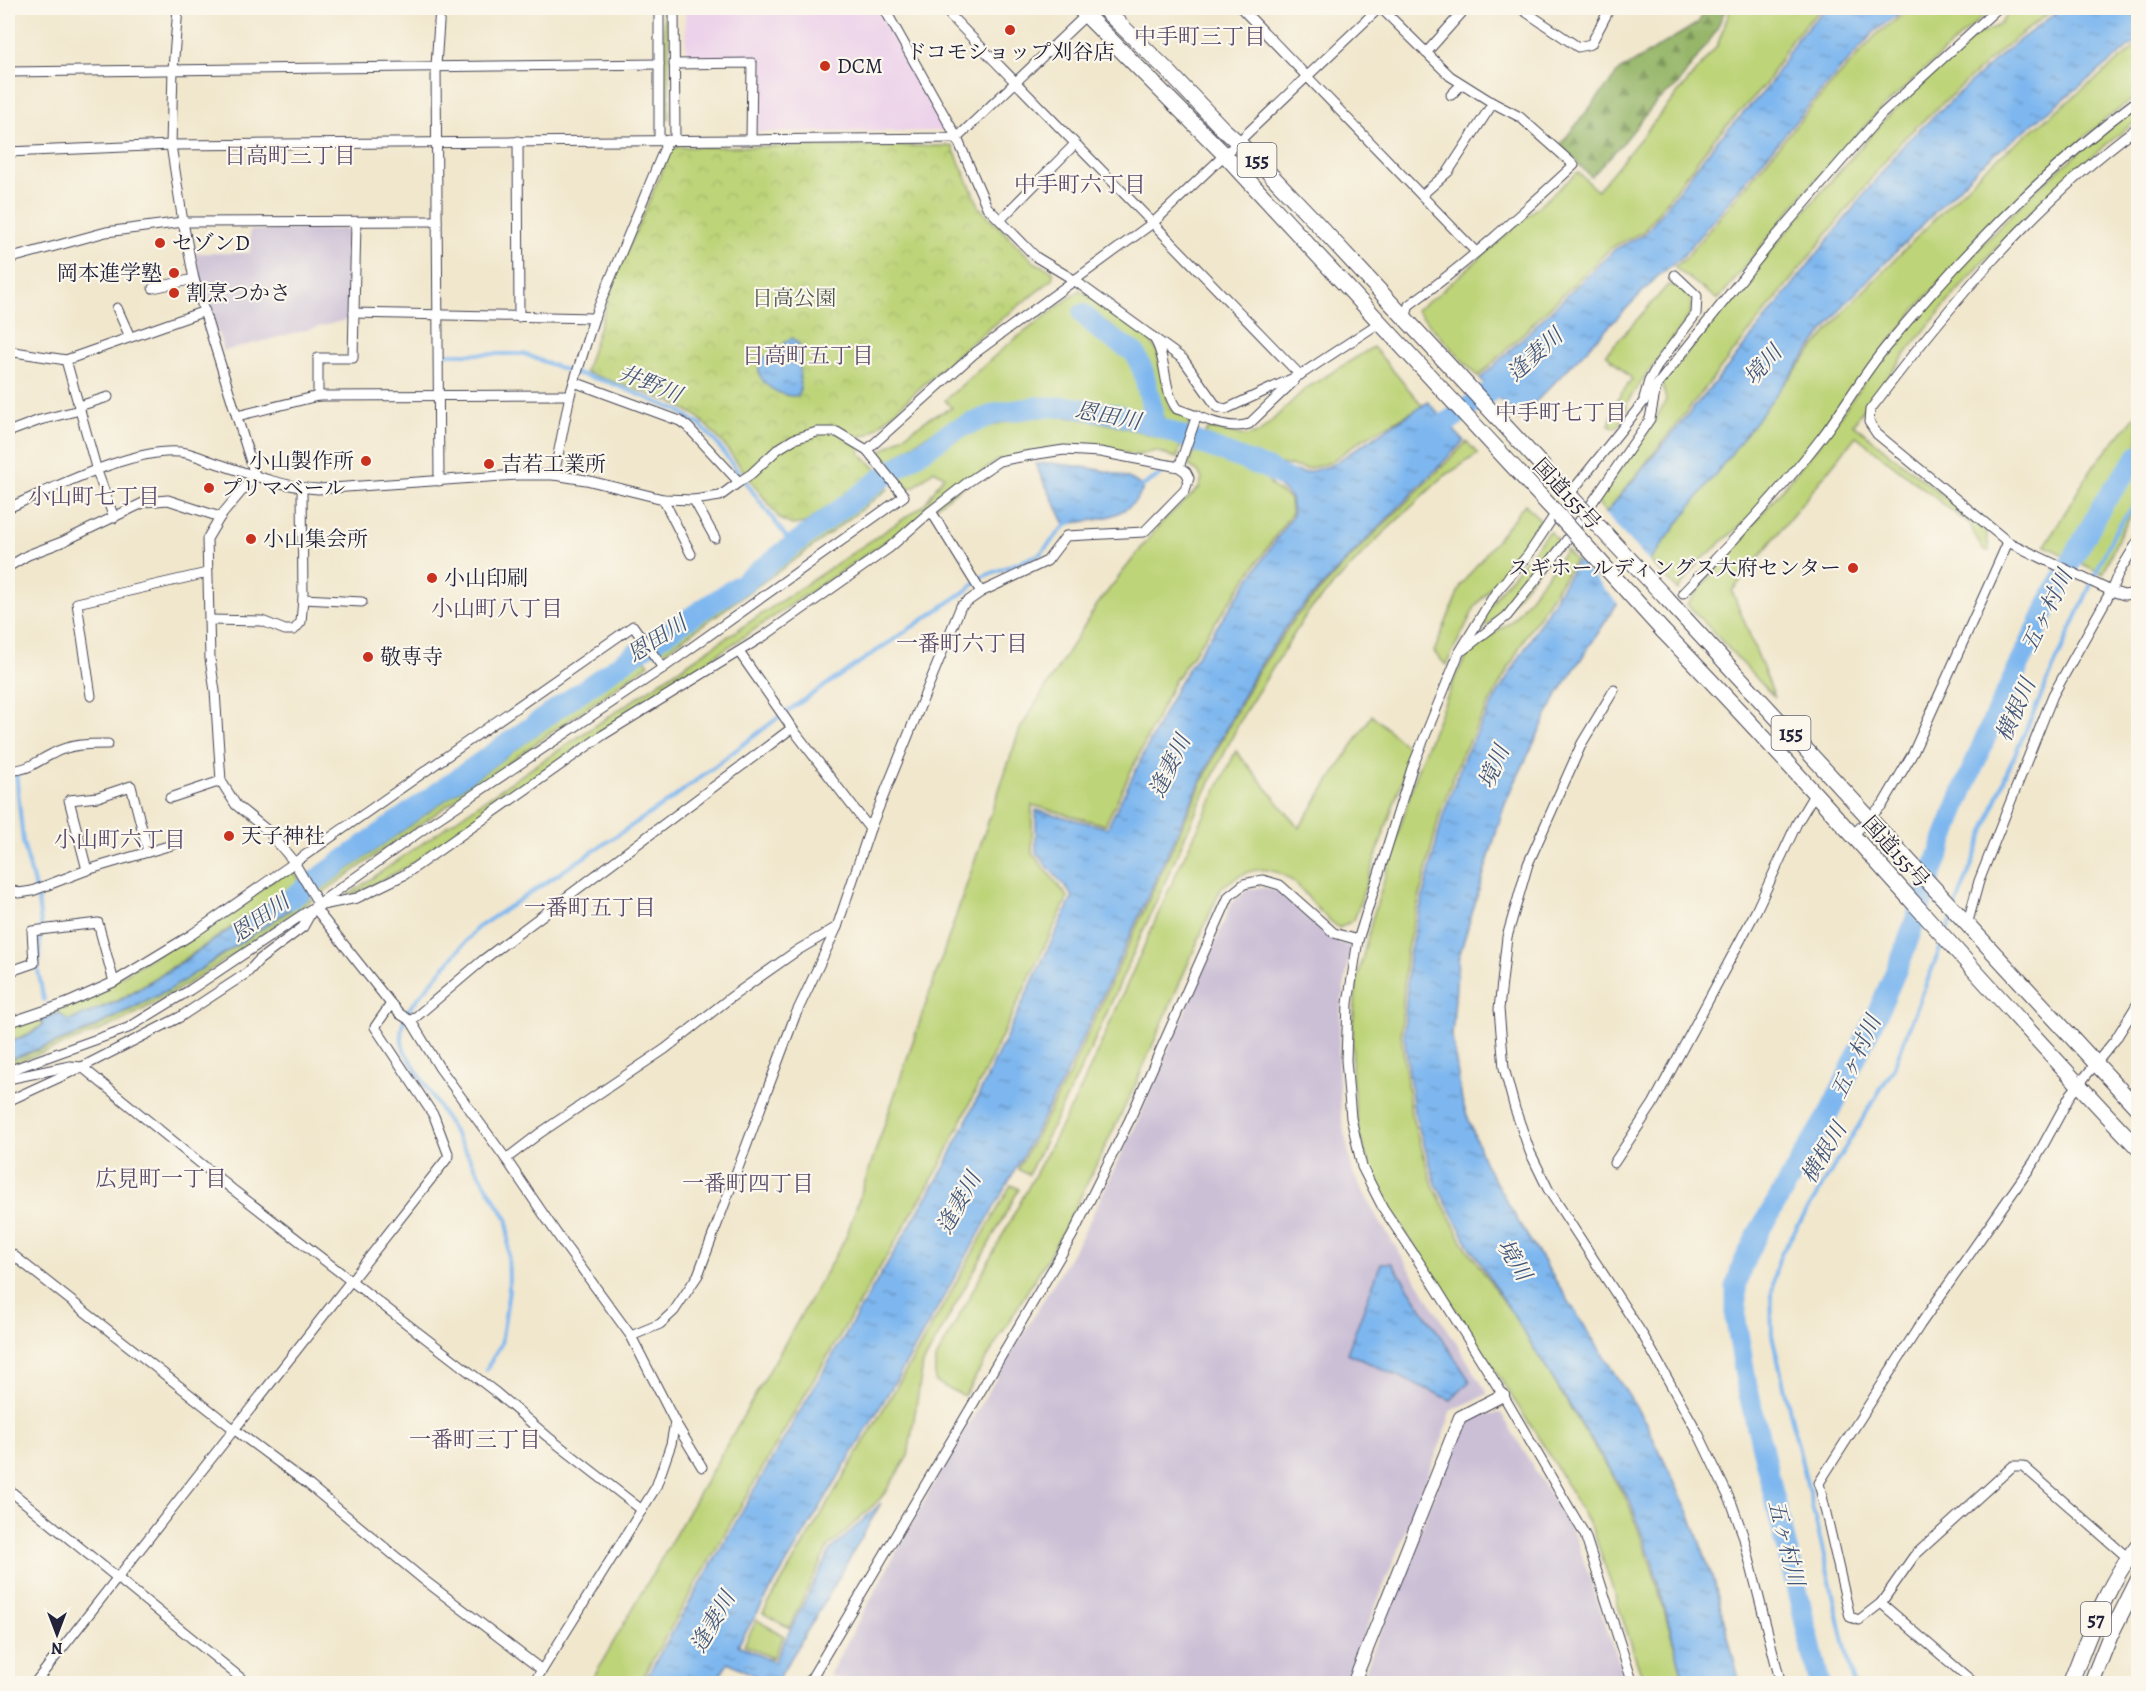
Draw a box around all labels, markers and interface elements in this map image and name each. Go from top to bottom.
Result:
district label: 中手町三丁目 [1134,22,1266,52]
marker: ドコモショップ刈谷店 [1003,23,1017,37]
place label: ドコモショップ刈谷店 [906,38,1114,66]
place label: DCM [837,52,883,80]
marker: DCM [818,59,832,73]
district label: 日高町三丁目 [224,141,356,171]
road number: 155 [1238,143,1276,177]
district label: 中手町六丁目 [1014,170,1146,200]
place label: セゾンD [172,229,250,257]
marker: セゾンD [153,236,167,250]
place label: 岡本進学塾 [57,259,162,287]
marker: 岡本進学塾 [167,266,181,280]
place label: 割烹つかさ [186,279,291,307]
park label: 日高公園 [752,284,836,312]
marker: 割烹つかさ [167,286,181,300]
water label: 逢妻川 [1500,320,1571,388]
water label: 境川 [1737,337,1790,391]
district label: 日高町五丁目 [742,341,874,371]
water label: 井野川 [614,358,688,411]
water label: 恩田川 [1073,395,1145,437]
district label: 中手町七丁目 [1495,398,1627,428]
place label: 小山製作所 [249,447,354,475]
place label: 吉若工業所 [501,450,606,478]
street label: 国道155号 [1527,452,1607,536]
marker: 小山製作所 [359,454,373,468]
marker: 吉若工業所 [482,457,496,471]
place label: プリマベール [221,474,345,502]
marker: プリマベール [202,481,216,495]
district label: 小山町七丁目 [28,482,160,512]
place label: 小山集会所 [263,525,368,553]
marker: 小山集会所 [244,532,258,546]
place label: スギホールディングス大府センター [1509,554,1841,582]
marker: スギホールディングス大府センター [1846,561,1860,575]
water label: 五ヶ村川 [2014,563,2081,657]
place label: 小山印刷 [444,564,528,592]
marker: 小山印刷 [425,571,439,585]
district label: 小山町八丁目 [431,594,563,624]
water label: 恩田川 [621,607,695,670]
district label: 一番町六丁目 [896,629,1028,659]
place label: 敬専寺 [380,643,443,671]
marker: 敬専寺 [361,650,375,664]
water label: 横根川 [1989,672,2044,746]
road number: 155 [1772,716,1810,750]
water label: 逢妻川 [1142,728,1199,802]
water label: 境川 [1471,739,1517,793]
street label: 国道155号 [1856,810,1936,894]
place label: 天子神社 [241,822,325,850]
district label: 小山町六丁目 [54,825,186,855]
marker: 天子神社 [222,829,236,843]
water label: 恩田川 [224,886,297,949]
district label: 一番町五丁目 [524,893,656,923]
water label: 五ヶ村川 [1824,1009,1889,1103]
water label: 横根川 [1794,1115,1855,1189]
district label: 広見町一丁目 [95,1164,227,1194]
water label: 逢妻川 [930,1165,989,1239]
district label: 一番町四丁目 [682,1169,814,1199]
water label: 境川 [1490,1233,1539,1288]
district label: 一番町三丁目 [409,1425,541,1455]
water label: 五ヶ村川 [1761,1497,1812,1591]
water label: 逢妻川 [684,1584,743,1658]
road number: 57 [2081,1602,2111,1636]
north arrow [27,1604,87,1664]
text: N [51,1637,63,1659]

